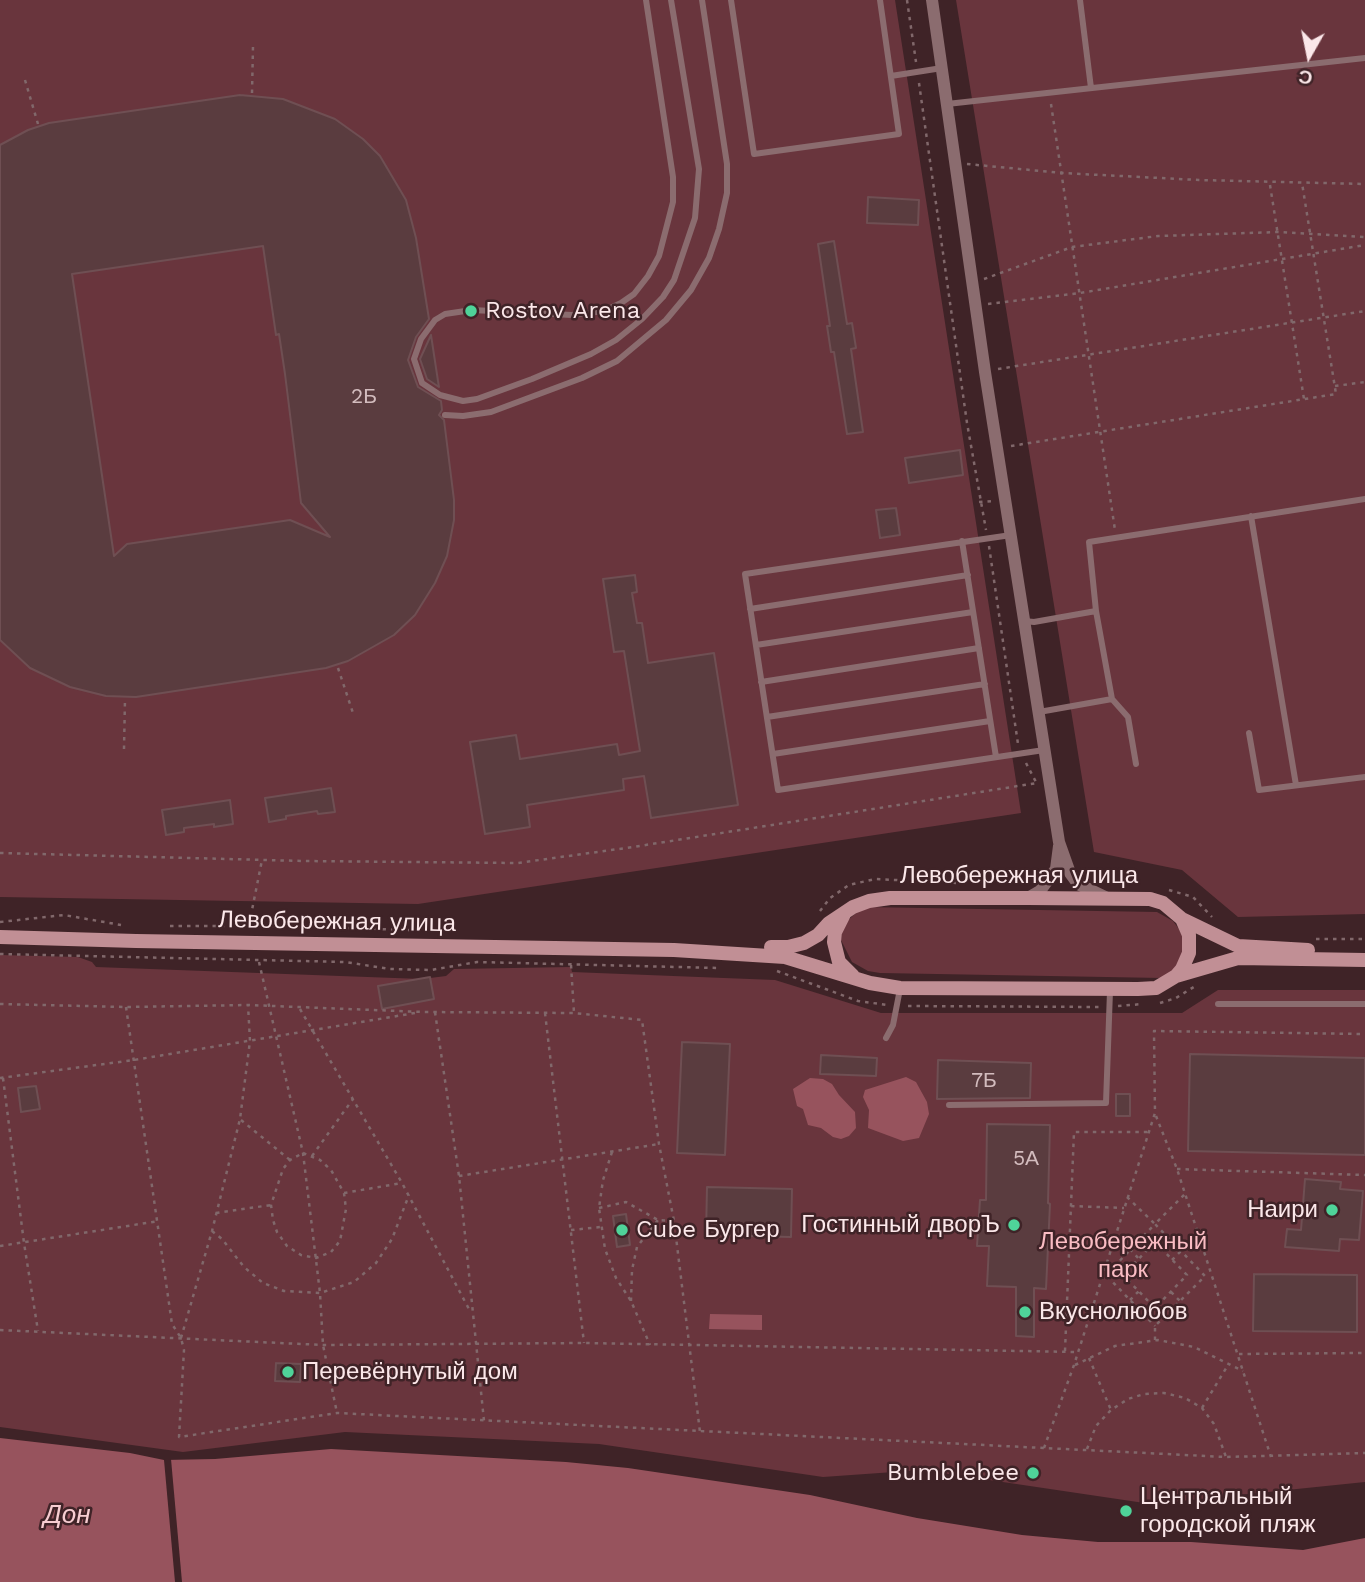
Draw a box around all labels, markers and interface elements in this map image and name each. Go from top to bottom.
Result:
north arrow [1274,21,1344,91]
text: С [1297,65,1314,90]
place label: Rostov Arena [485,297,640,325]
marker: Rostov Arena [463,303,479,319]
house number: 2Б [351,384,377,410]
street label: Левобережная улица [900,862,1138,890]
street label: Левобережная улица [218,906,456,938]
house number: 7Б [971,1068,997,1094]
house number: 5А [1013,1146,1039,1172]
place label: Наири [1247,1196,1318,1224]
marker: Наири [1324,1202,1340,1218]
place label: Гостинный дворЪ [801,1211,1000,1239]
place label: Cube Бургер [636,1216,780,1244]
marker: Гостинный дворЪ [1006,1217,1022,1233]
marker: Cube Бургер [614,1222,630,1238]
park label: Левобережный парк [1039,1228,1207,1284]
place label: Вкуснолюбов [1039,1298,1187,1326]
marker: Вкуснолюбов [1017,1304,1033,1320]
place label: Перевёрнутый дом [302,1358,518,1386]
marker: Перевёрнутый дом [280,1364,296,1380]
place label: Bumblebee [887,1459,1019,1487]
marker: Bumblebee [1025,1465,1041,1481]
place label: Центральный городской пляж [1140,1483,1316,1539]
water label: Дон [43,1499,91,1531]
marker: Центральный городской пляж [1118,1503,1134,1519]

